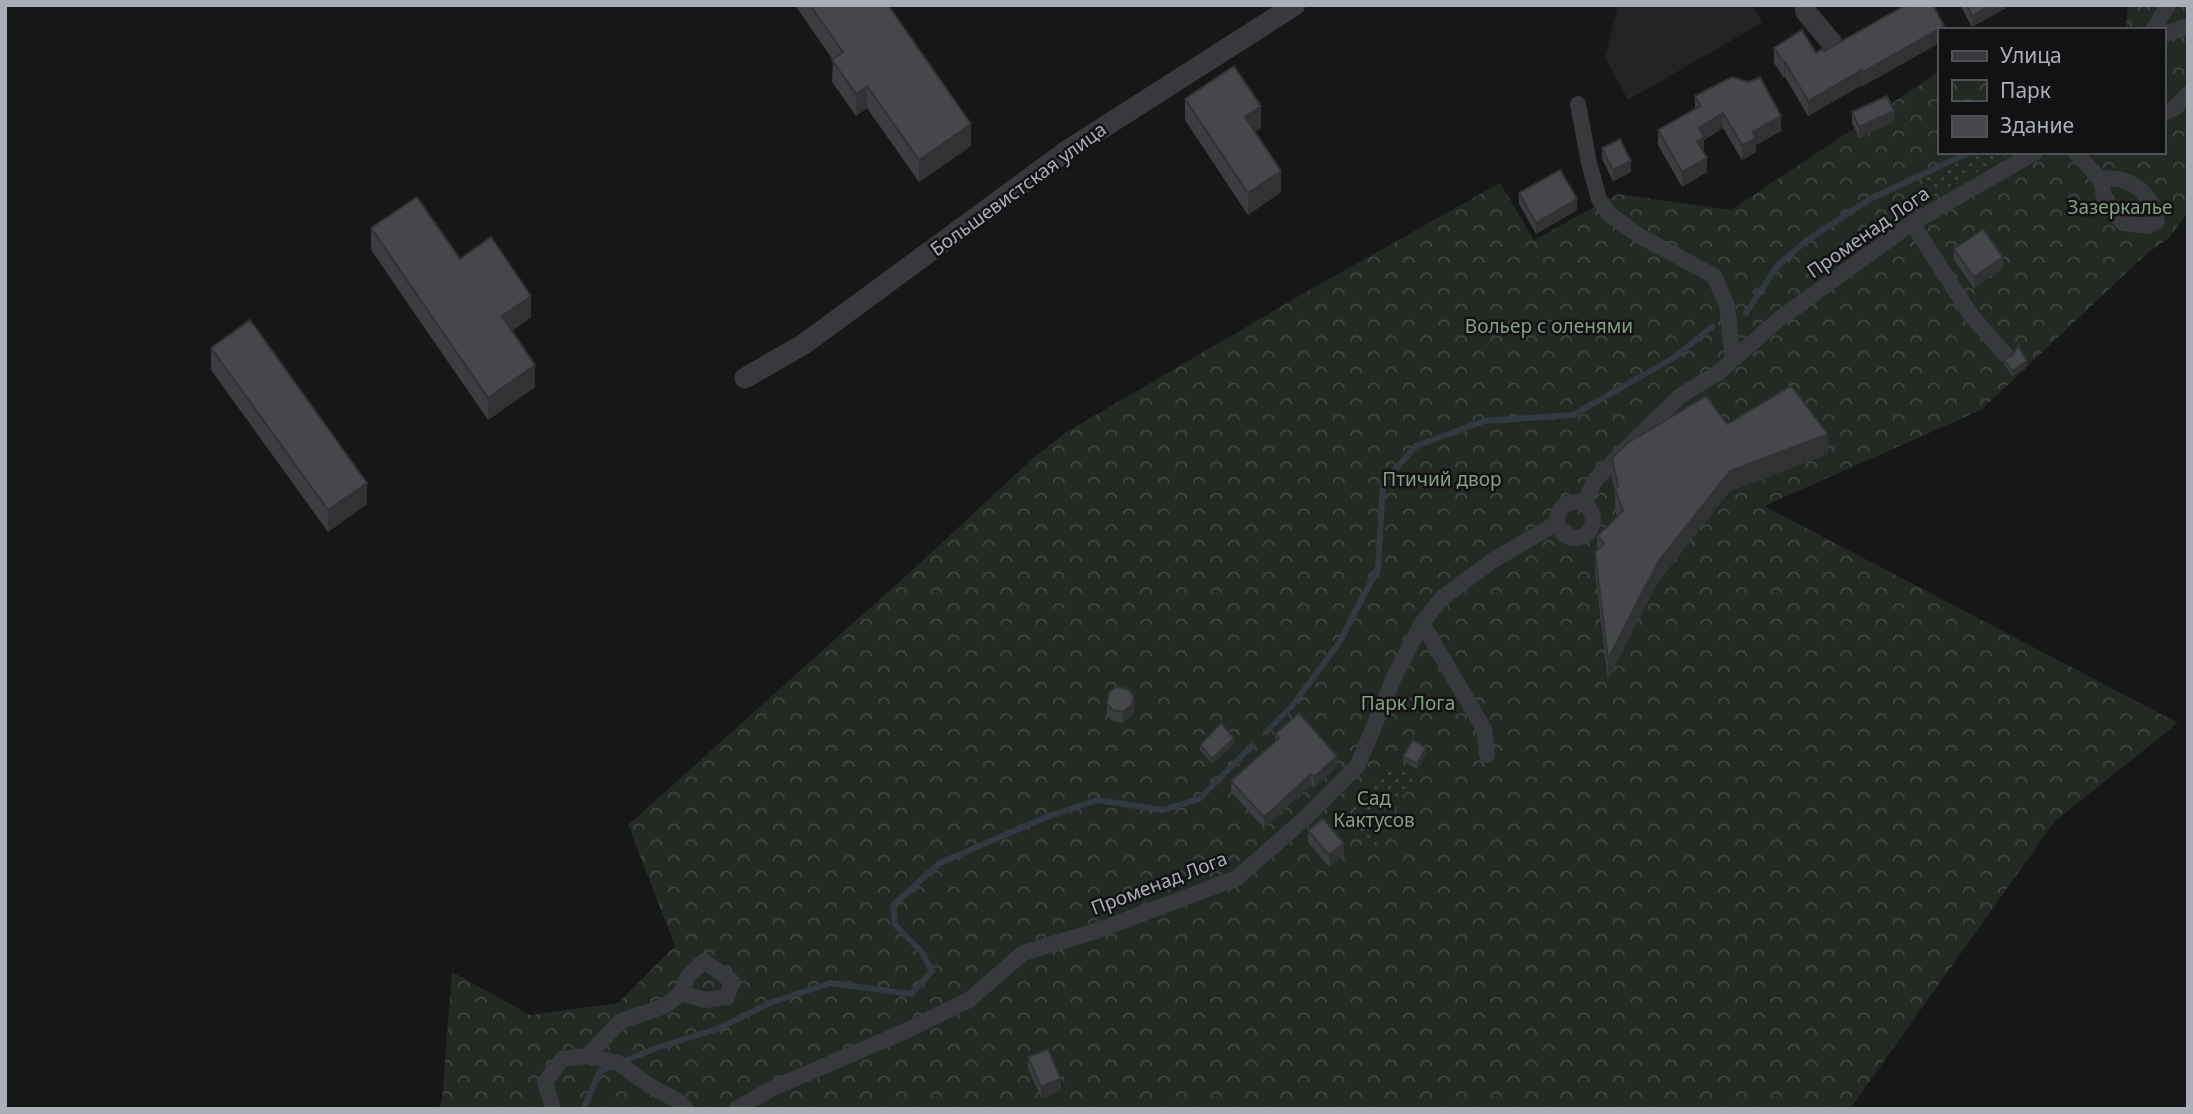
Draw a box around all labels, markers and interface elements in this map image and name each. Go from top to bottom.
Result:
legend [1938,28,2165,154]
text: Улица [2000,41,2062,69]
text: Парк [2000,76,2051,104]
text: Здание [2000,111,2074,139]
street label: Большевистская улица [925,116,1111,262]
street label: Променад Лога [1802,180,1934,284]
park label: Зазеркалье [2067,194,2173,220]
park label: Вольер с оленями [1465,313,1633,339]
park label: Птичий двор [1382,466,1502,492]
park label: Парк Лога [1361,690,1455,716]
park label: Сад Кактусов [1333,785,1415,833]
street label: Променад Лога [1087,845,1231,921]

